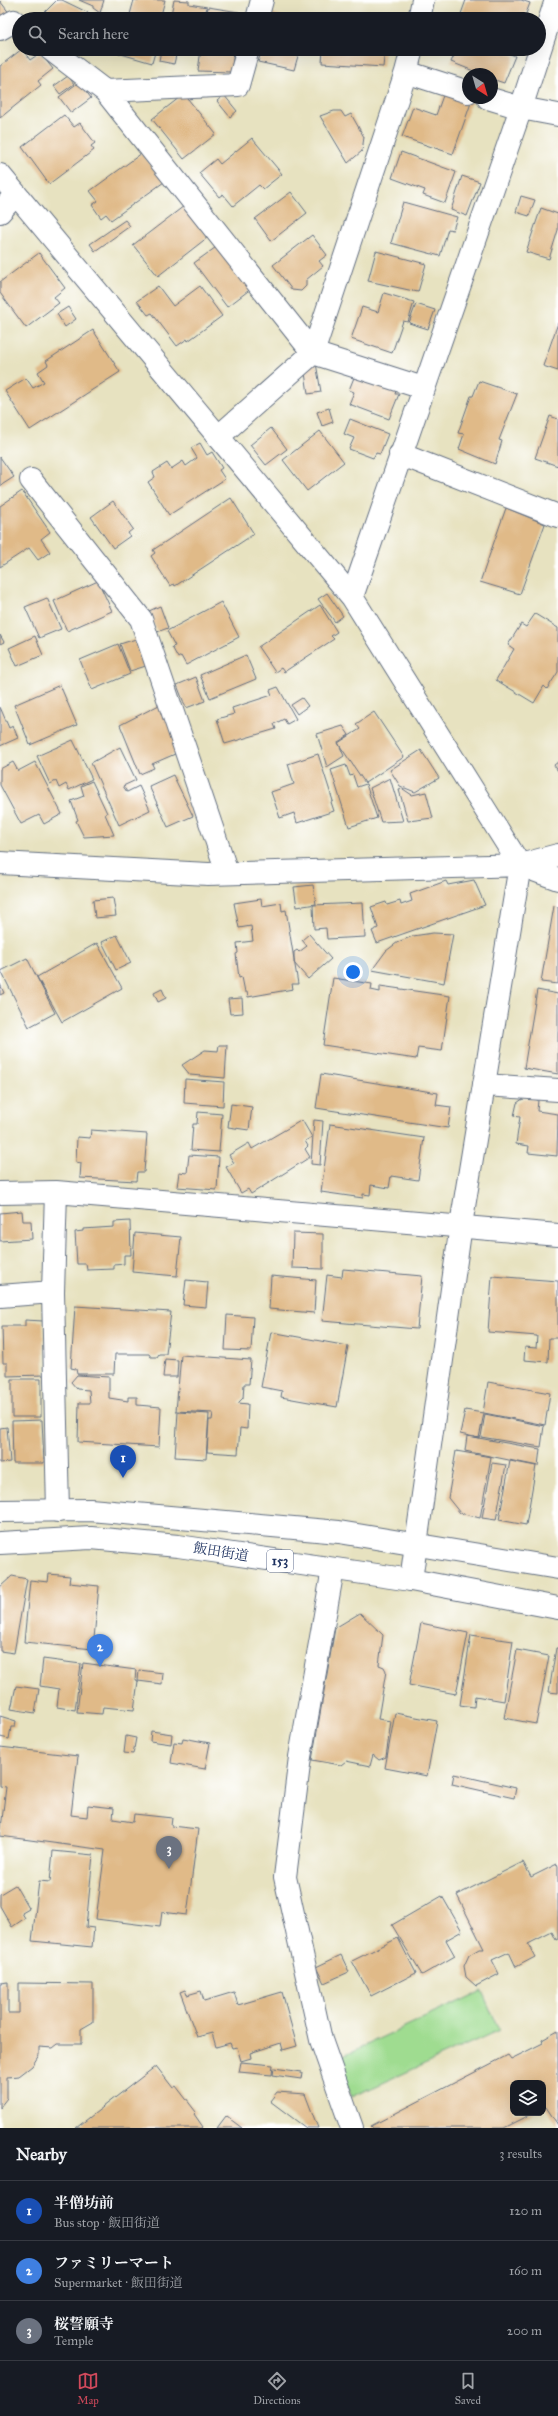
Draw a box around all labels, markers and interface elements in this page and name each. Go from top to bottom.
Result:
search box [12,12,546,56]
icon: search [26,23,48,45]
text: Search here [58,25,129,43]
north arrow [462,68,498,104]
your location [343,962,363,982]
pin: 1 [110,1445,136,1478]
street label: 飯田街道 [192,1539,250,1565]
road number: 153 [267,1550,293,1572]
pin: 2 [87,1634,113,1667]
pin: 3 [156,1836,182,1869]
map controls [510,2080,546,2116]
button: layers [510,2080,546,2116]
text: Nearby [16,2144,67,2165]
text: 3 results [499,2146,542,2162]
text: 半僧坊前 [54,2194,114,2212]
text: 1 [26,2203,32,2219]
text: 120 m [509,2203,542,2219]
text: Bus stop · 飯田街道 [54,2215,160,2231]
text: ファミリーマート [54,2254,174,2272]
text: 2 [26,2263,32,2279]
text: 160 m [509,2263,542,2279]
text: Supermarket · 飯田街道 [54,2275,183,2291]
text: 桜誓願寺 [54,2315,114,2333]
text: 3 [26,2323,32,2339]
text: 200 m [507,2323,542,2339]
text: Temple [54,2333,94,2349]
tab: Map [77,2370,99,2407]
tab: Directions [253,2370,301,2407]
tab: Saved [455,2370,481,2407]

